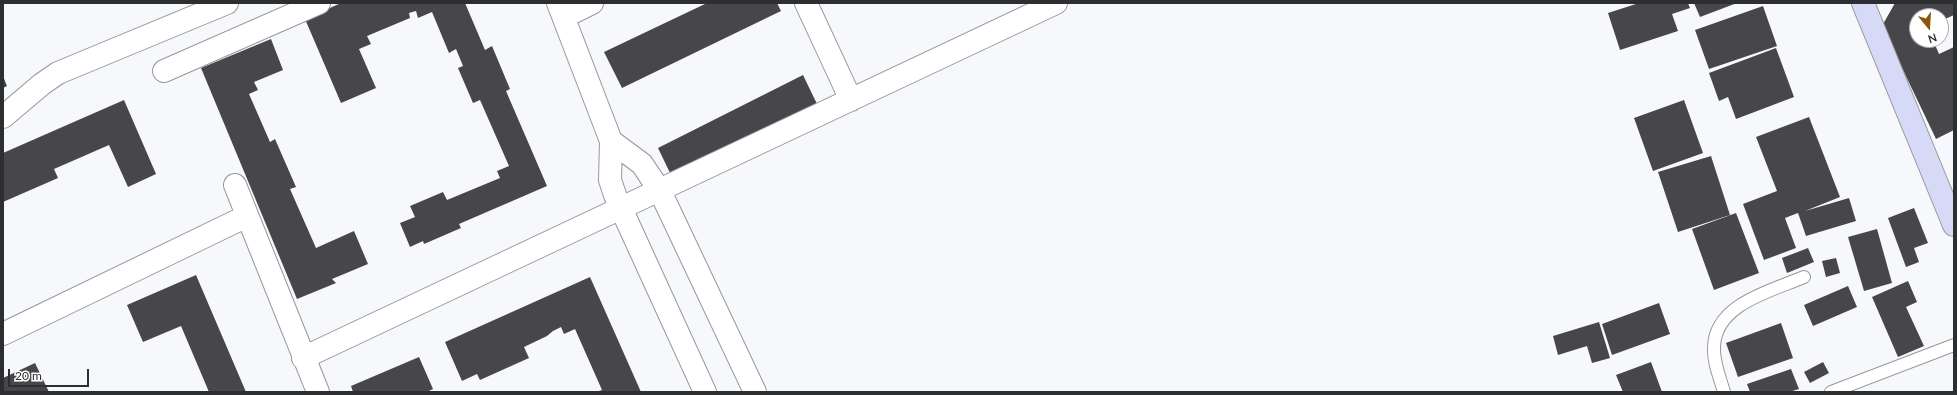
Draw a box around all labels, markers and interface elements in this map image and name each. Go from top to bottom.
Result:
north arrow [1909,8,1949,48]
text: N [1927,31,1939,46]
scale bar [10,361,91,387]
text: 20 m [15,368,42,383]

